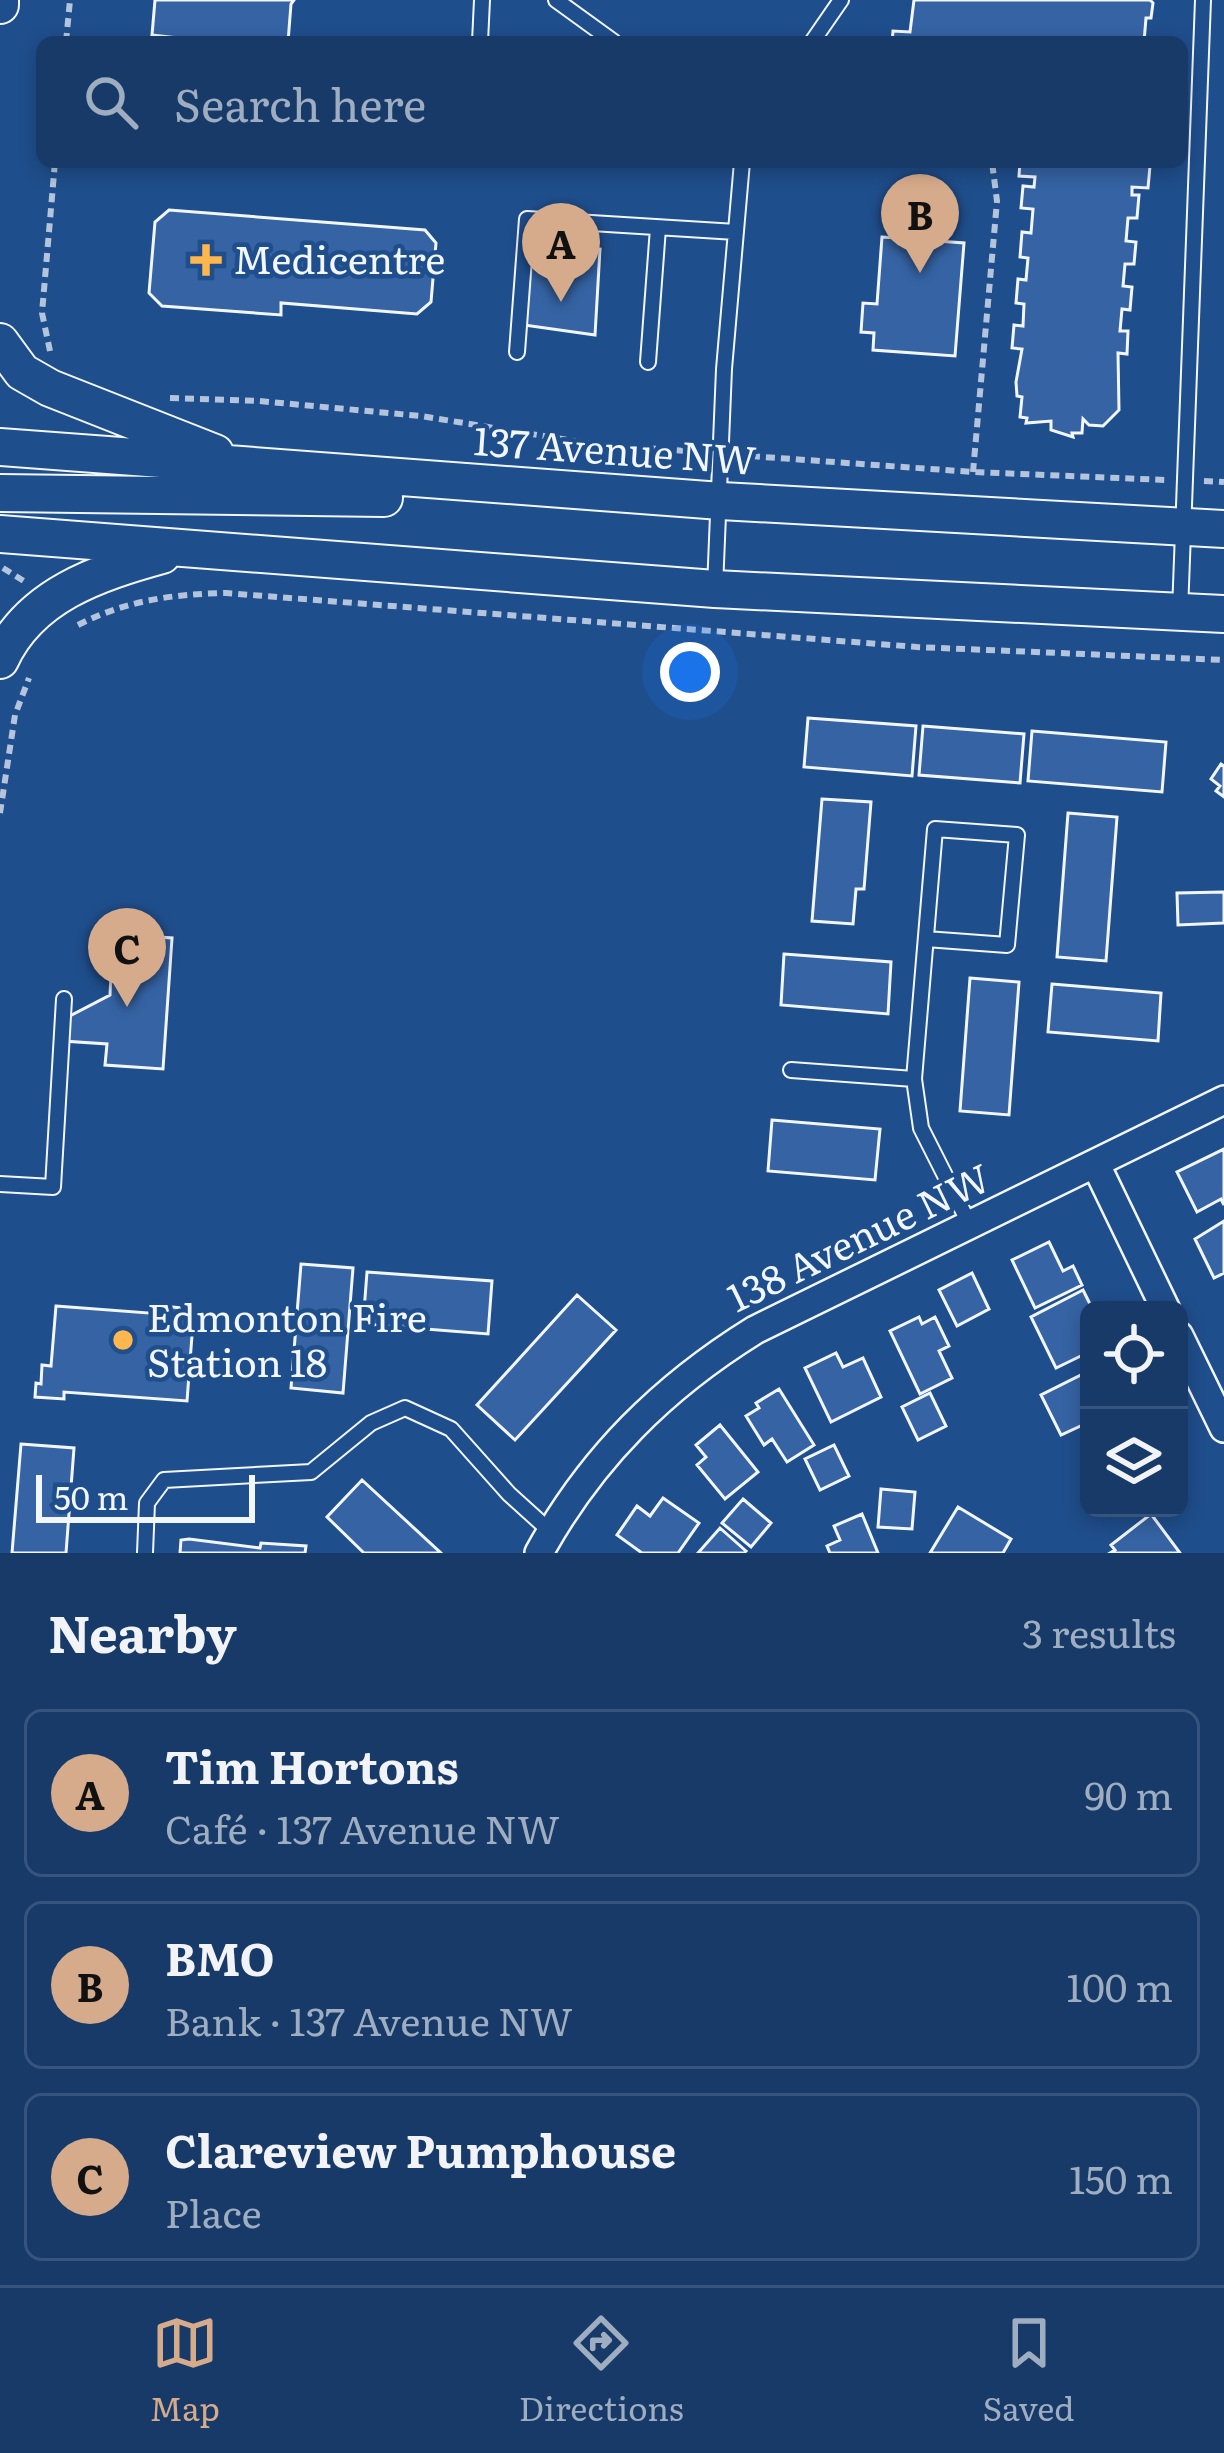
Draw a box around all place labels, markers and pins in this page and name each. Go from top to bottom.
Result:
pin: B [881,174,959,273]
pin: A [522,203,600,302]
place label: Medicentre [233,228,445,286]
marker: Medicentre [190,244,222,276]
pin: C [88,908,166,1007]
place label: Edmonton Fire Station 18 [147,1286,427,1389]
marker: Edmonton Fire Station 18 [110,1327,136,1353]

